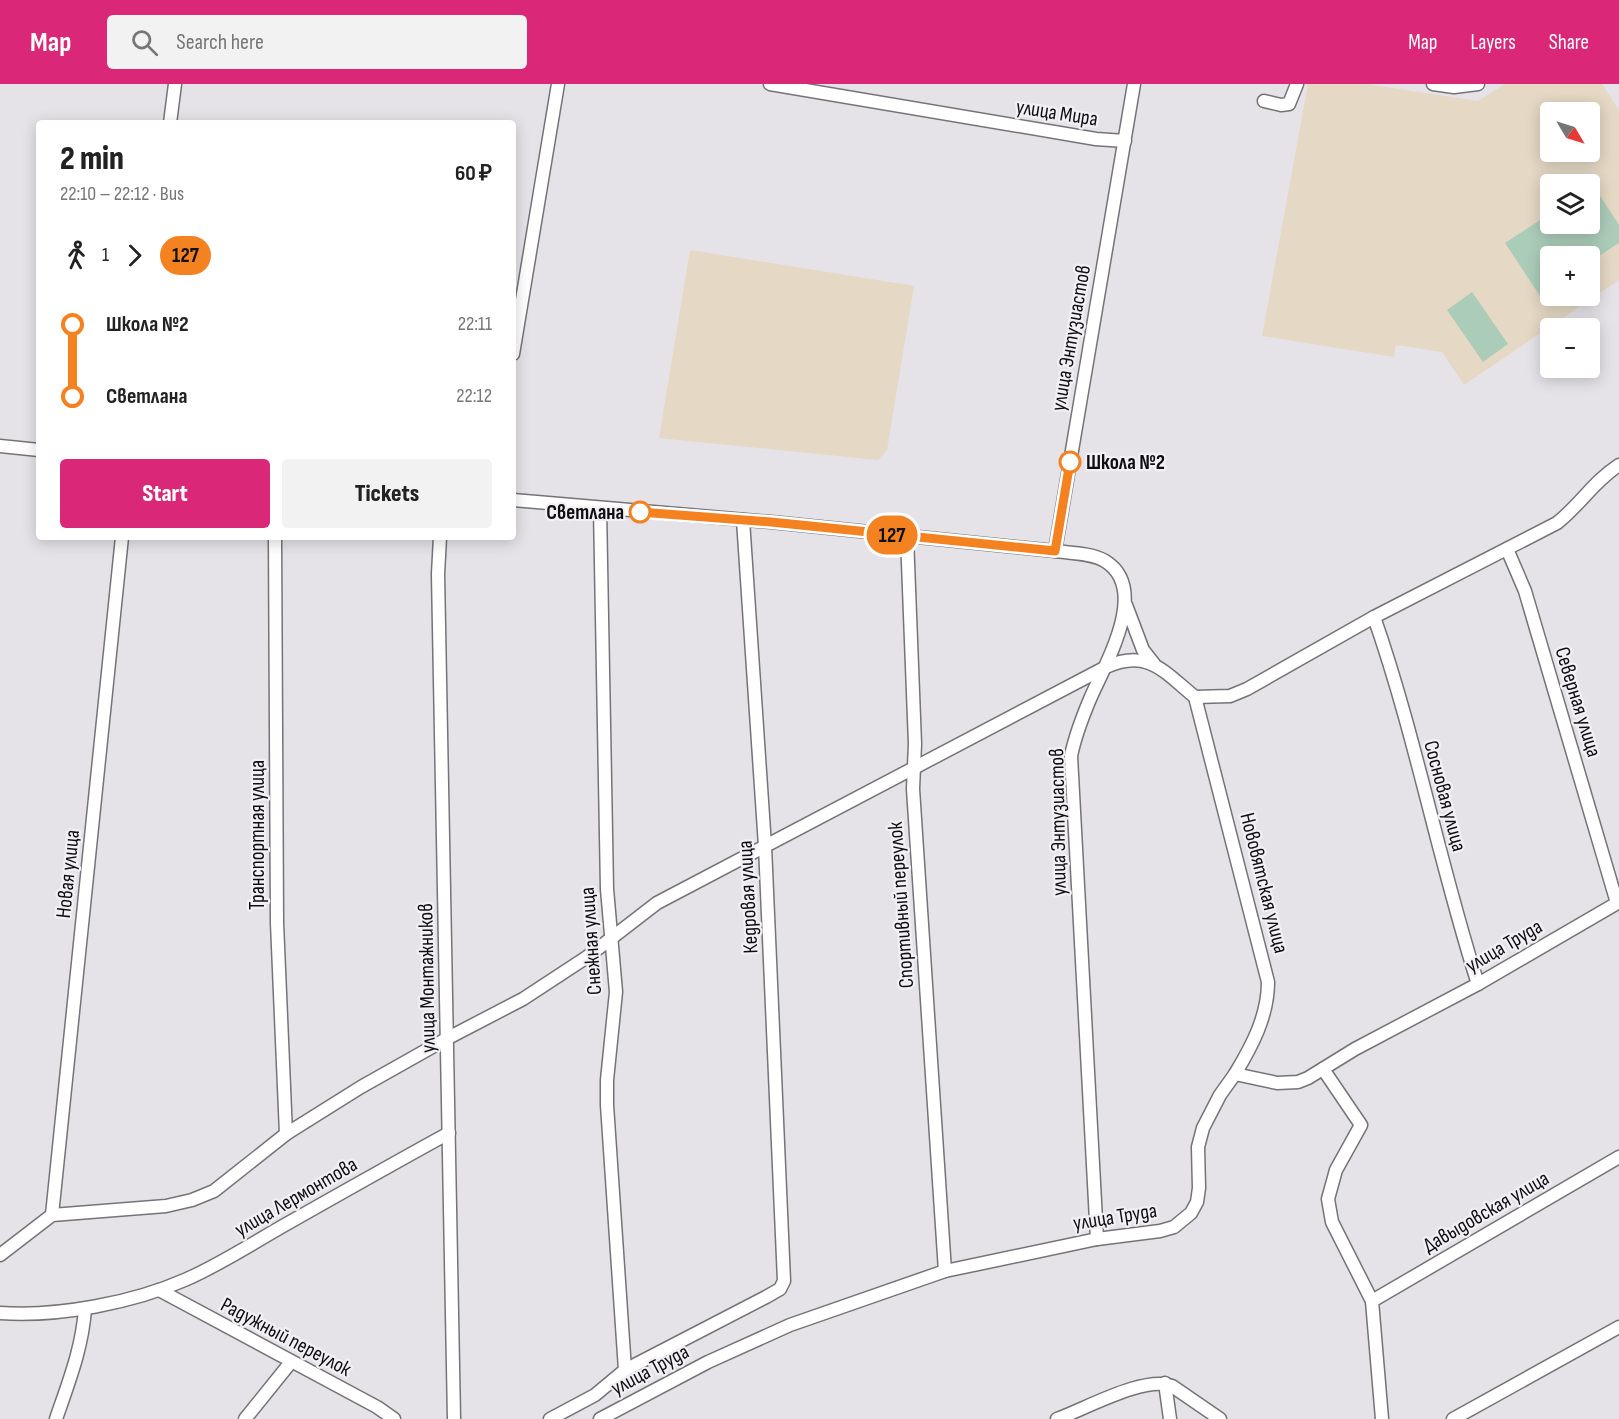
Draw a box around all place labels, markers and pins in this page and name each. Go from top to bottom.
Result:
place label: Школа №2 [1086,450,1165,475]
marker: Школа №2 [1059,451,1081,473]
place label: Светлана [546,500,624,525]
marker: Светлана [629,501,651,523]

